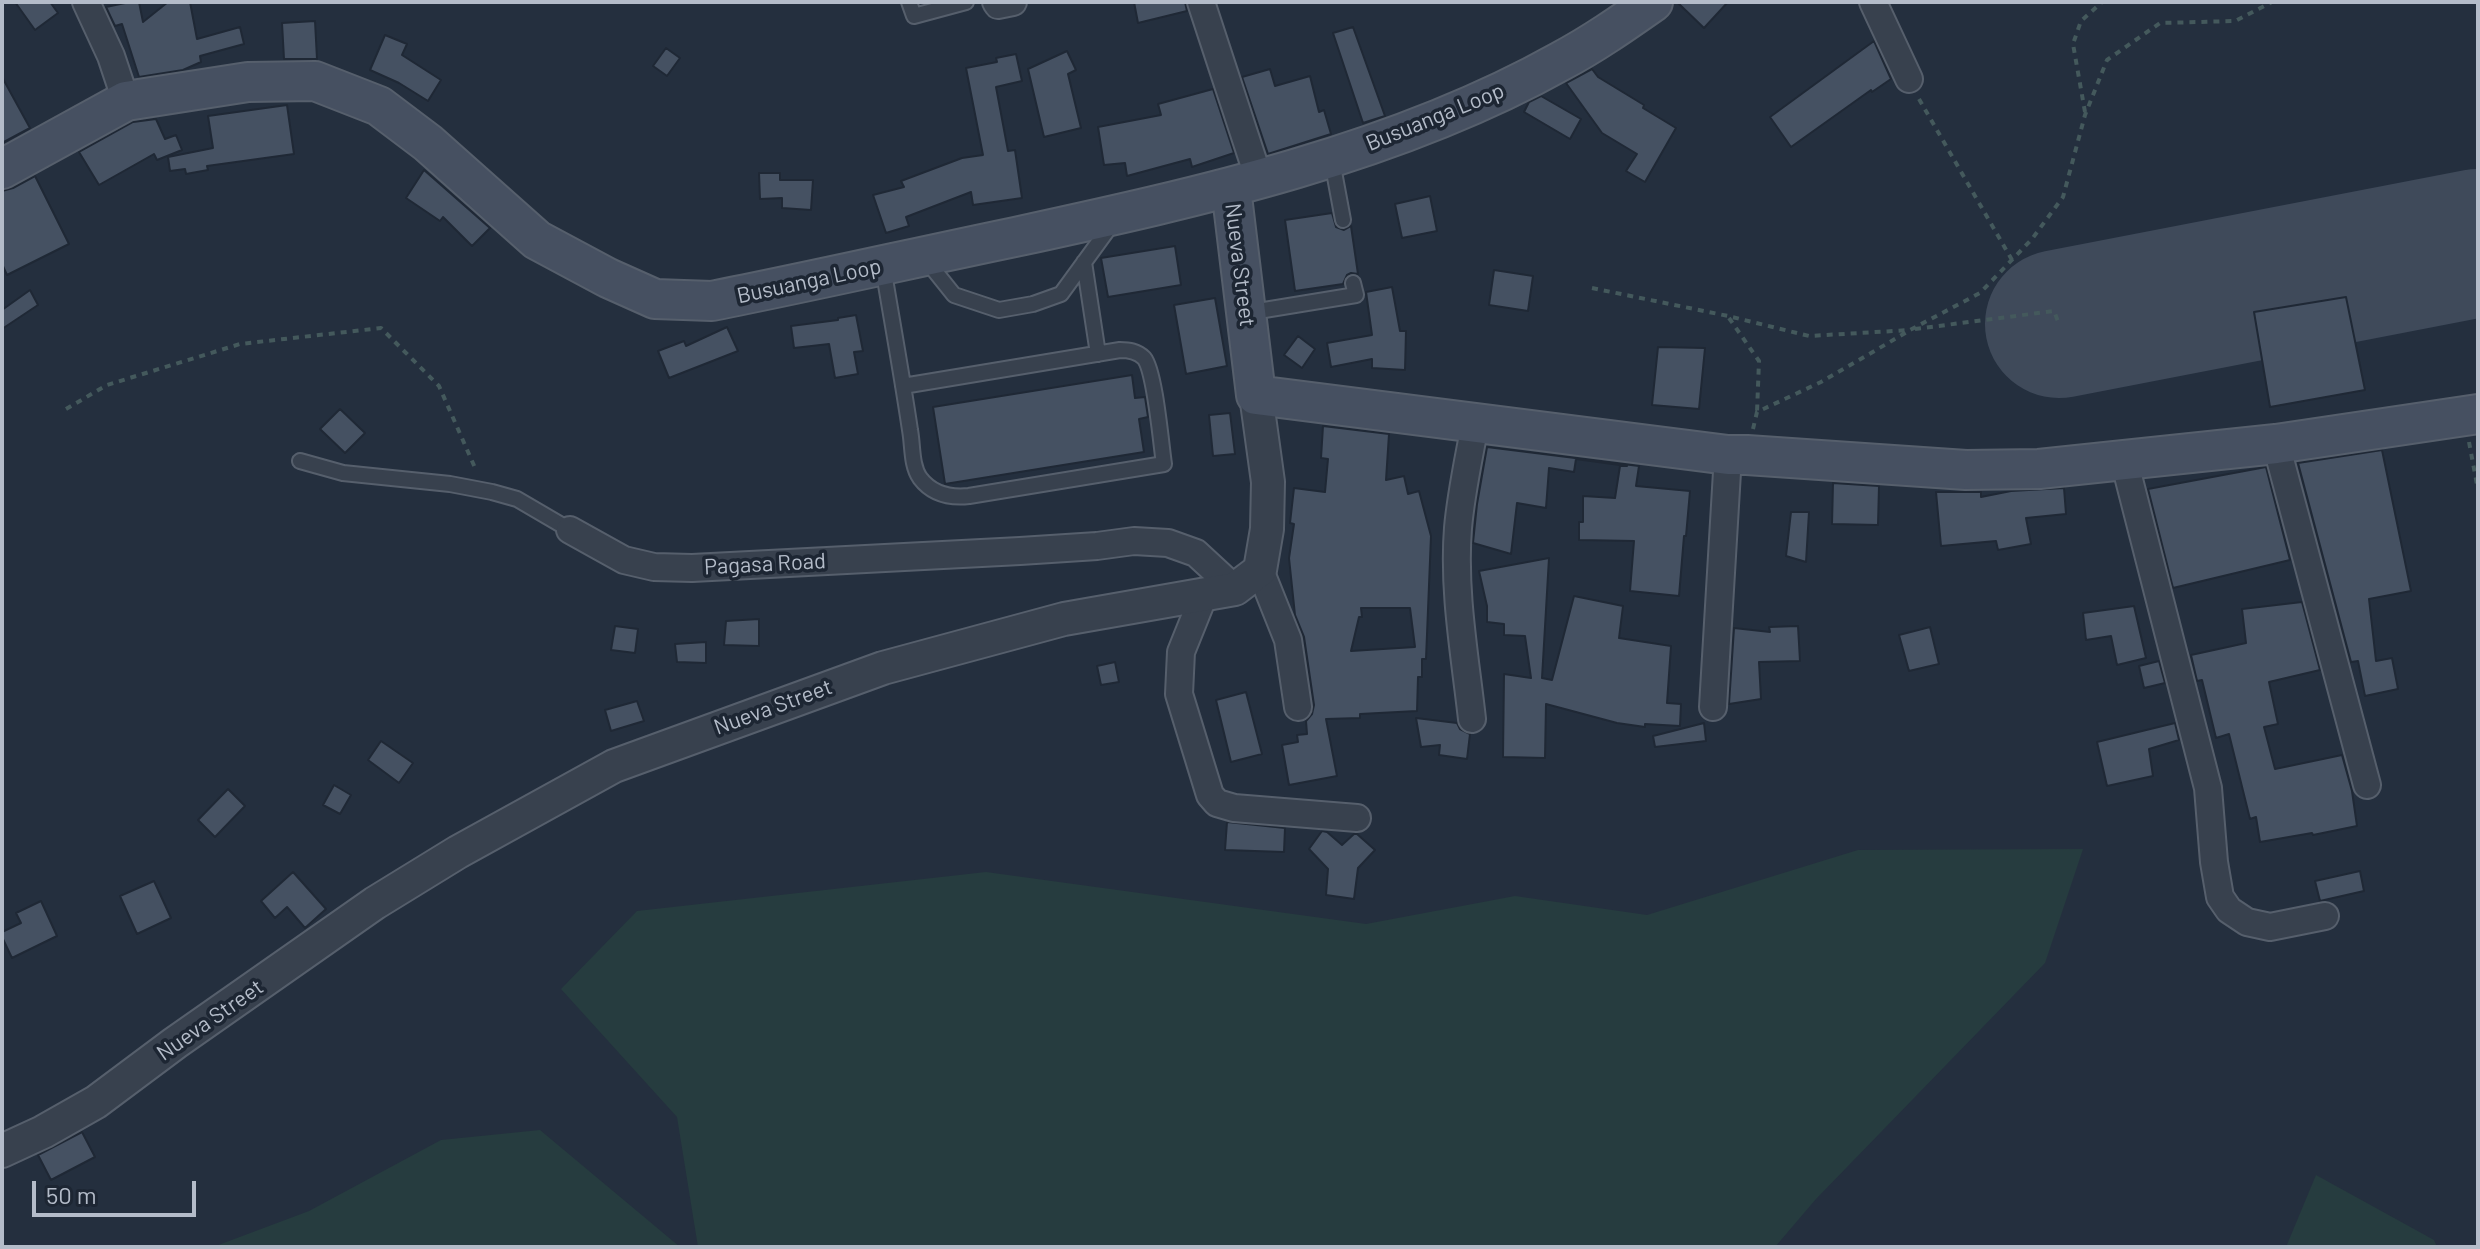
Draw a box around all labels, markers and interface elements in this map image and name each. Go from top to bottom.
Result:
street label: Busuanga Loop [1362,77,1508,157]
street label: Nueva Street [1219,202,1261,328]
street label: Busuanga Loop [734,253,884,309]
street label: Pagasa Road [703,548,827,580]
street label: Nueva Street [710,673,836,741]
street label: Nueva Street [152,974,268,1066]
scale bar [36,1165,200,1215]
text: 50 m [46,1180,97,1209]

